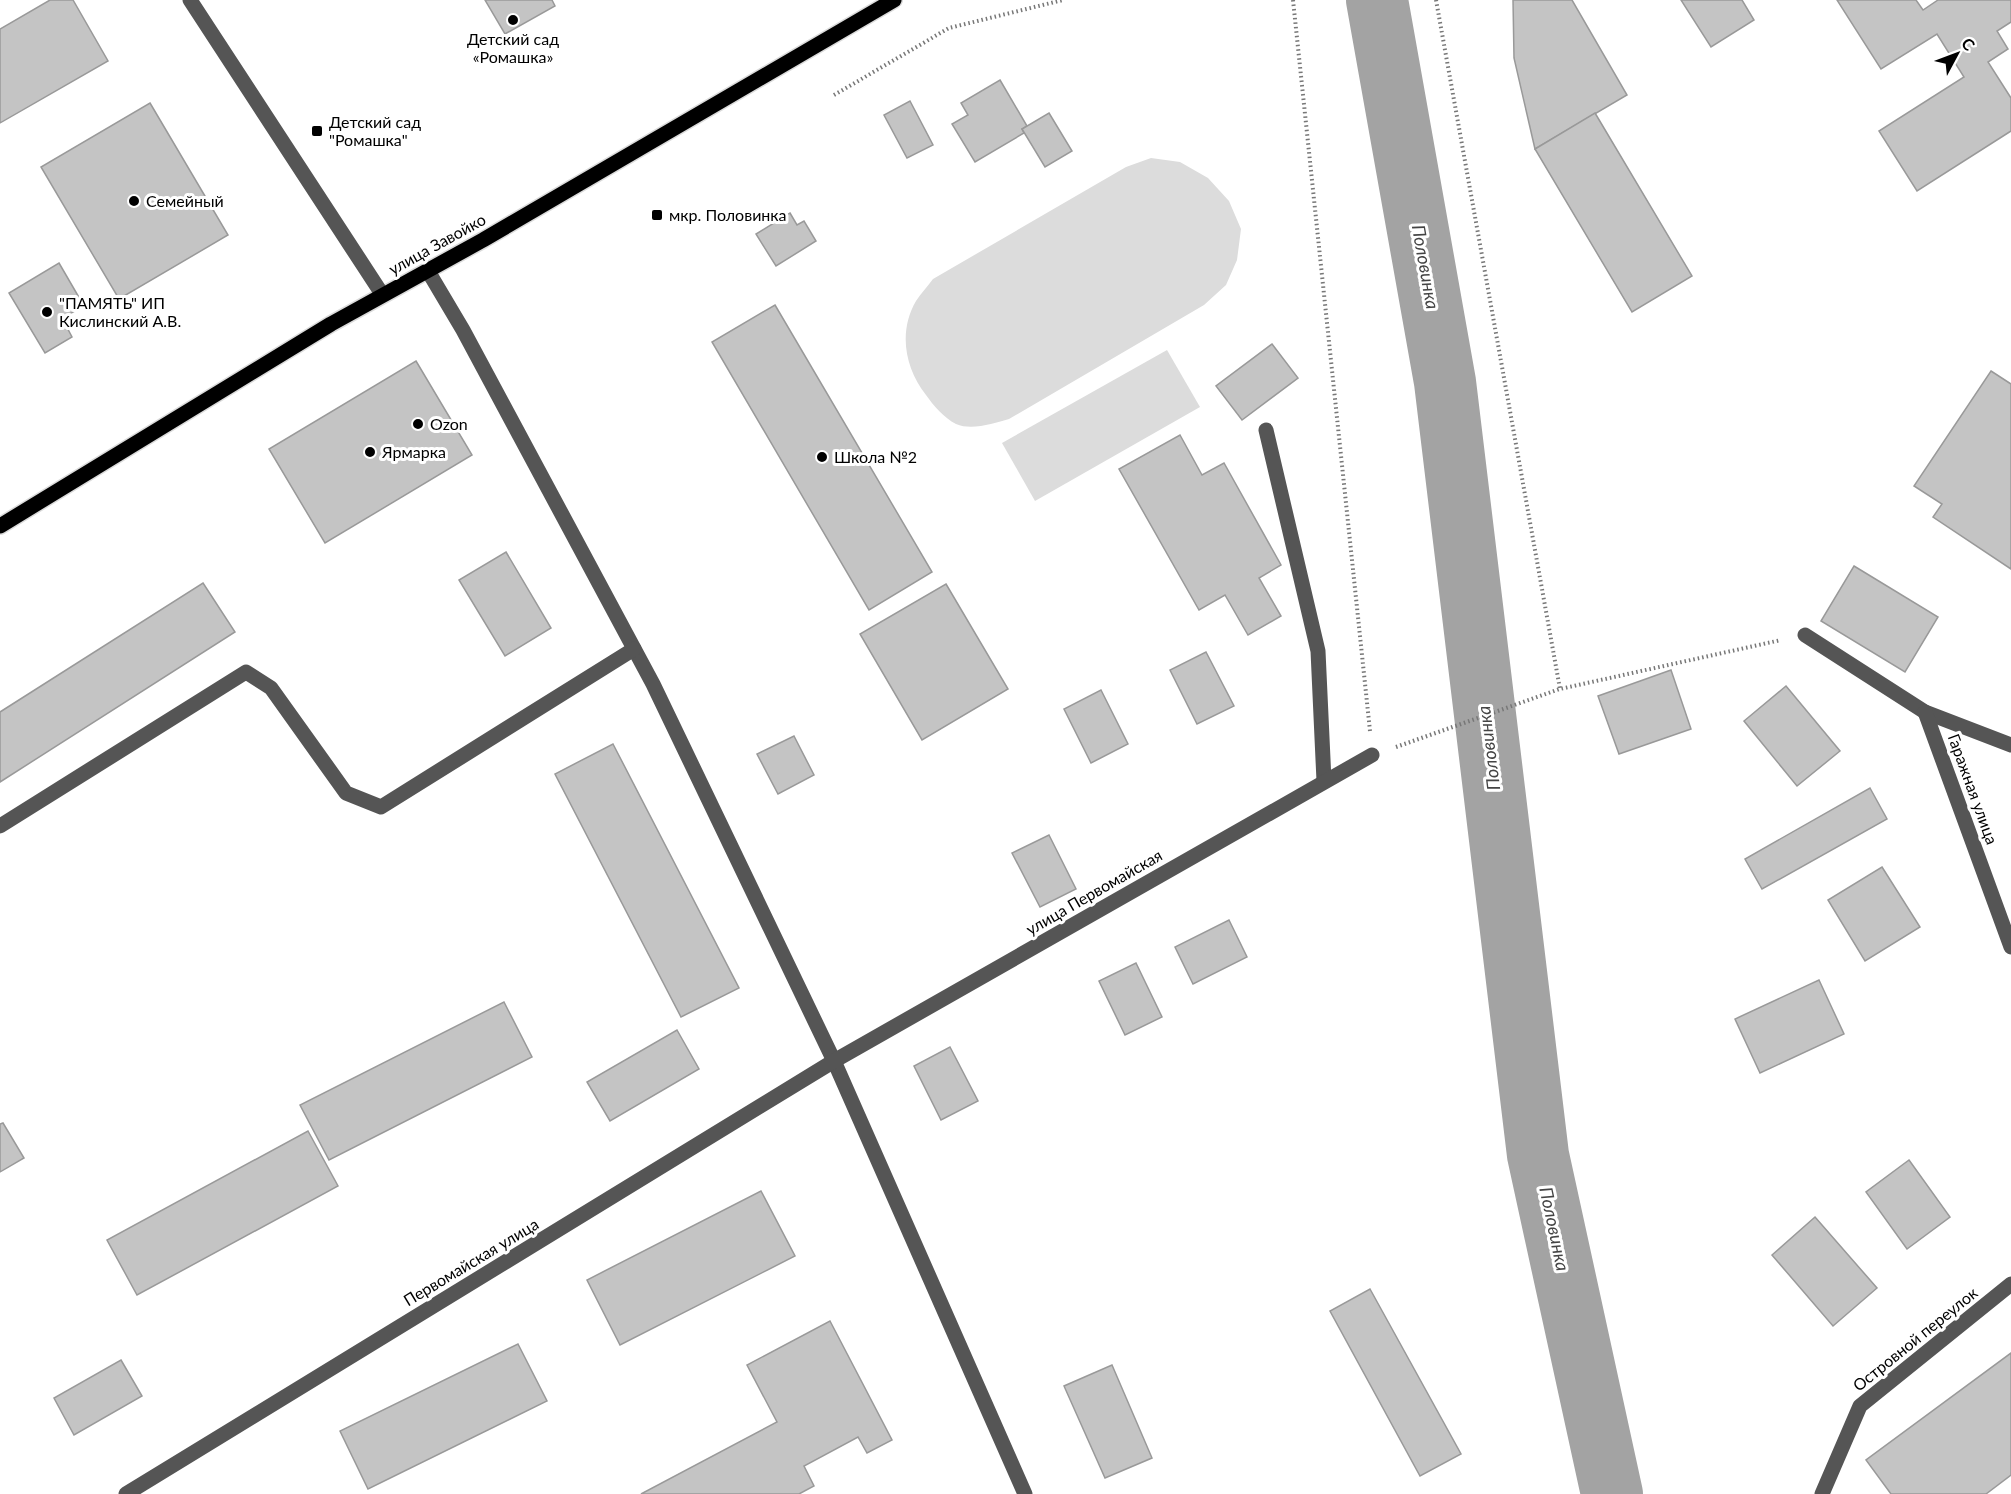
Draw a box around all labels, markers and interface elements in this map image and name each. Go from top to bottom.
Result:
marker: Детский сад «Ромашка» [506,13,520,27]
north arrow [1927,24,1987,84]
place label: Детский сад «Ромашка» [467,29,559,66]
text: С [1958,34,1980,54]
place label: Детский сад "Ромашка" [329,112,421,149]
marker: Детский сад "Ромашка" [310,124,324,138]
place label: Семейный [146,191,224,210]
marker: Семейный [127,194,141,208]
place label: мкр. Половинка [669,205,787,224]
marker: мкр. Половинка [650,208,664,222]
street label: улица Завойко [385,209,489,278]
water label: Половинка [1408,223,1444,311]
place label: "ПАМЯТЬ" ИП Кислинский А.В. [59,293,181,330]
marker: "ПАМЯТЬ" ИП Кислинский А.В. [40,305,54,319]
place label: Ozon [430,414,468,433]
marker: Ozon [411,417,425,431]
place label: Ярмарка [381,442,446,461]
marker: Ярмарка [363,445,377,459]
place label: Школа №2 [834,447,917,466]
marker: Школа №2 [815,450,829,464]
water label: Половинка [1472,705,1504,792]
street label: Гаражная улица [1945,731,2002,847]
street label: улица Первомайская [1022,845,1165,938]
water label: Половинка [1535,1185,1575,1273]
street label: Первомайская улица [400,1214,542,1309]
street label: Островной переулок [1849,1282,1981,1395]

